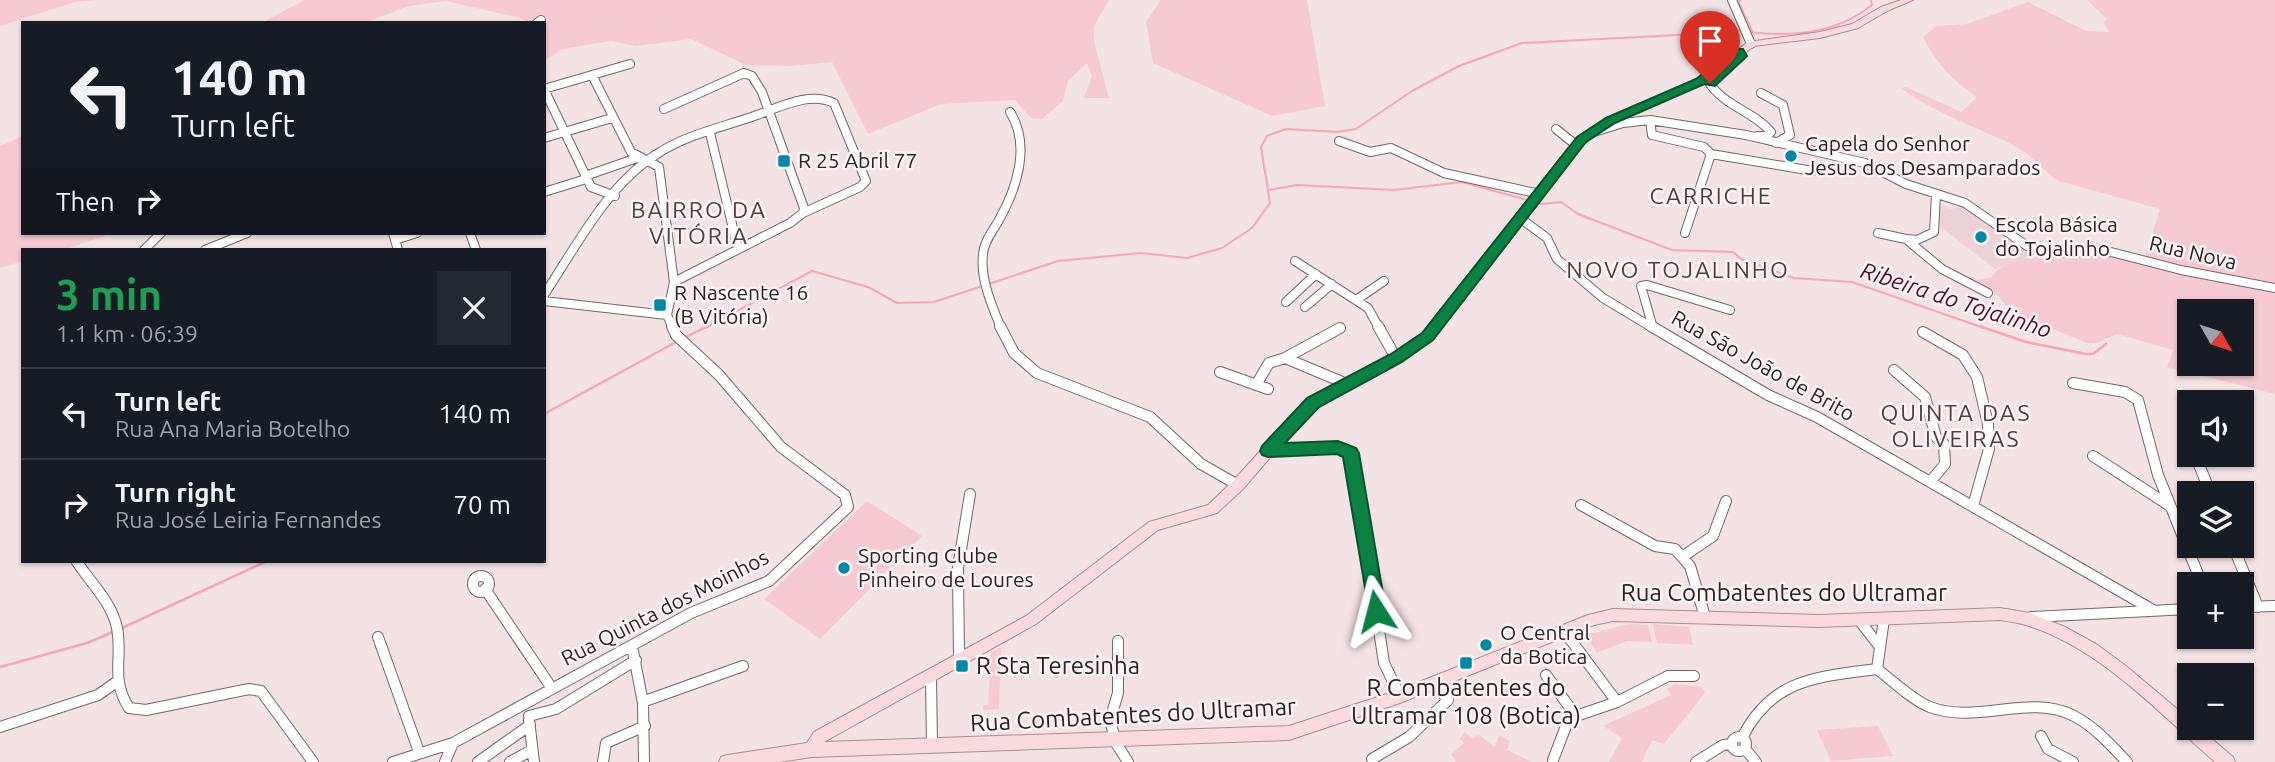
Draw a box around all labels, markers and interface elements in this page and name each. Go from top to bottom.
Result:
pin [1680,11,1740,83]
icon: arrive [1691,22,1729,60]
icon: left [56,49,147,140]
text: 140 m [171,49,308,104]
text: Turn left [171,107,295,143]
place label: Capela do Senhor Jesus dos Desamparados [1805,131,2040,179]
place label: R 25 Abril 77 [798,148,917,172]
marker: Capela do Senhor Jesus dos Desamparados [1783,148,1799,164]
marker: R 25 Abril 77 [776,153,792,169]
icon: right [129,182,167,220]
district label: CARRICHE [1649,183,1773,208]
text: Then [56,187,115,216]
district label: BAIRRO DA VITÓRIA [631,197,767,248]
place label: Escola Básica do Tojalinho [1995,212,2118,260]
marker: Escola Básica do Tojalinho [1973,229,1989,245]
street label: Rua Nova [2147,230,2239,274]
district label: NOVO TOJALINHO [1566,257,1790,282]
water label: Ribeira do Tojalinho [1858,257,2054,342]
text: 3 min [56,271,162,318]
button: close [437,271,511,345]
place label: R Nascente 16 (B Vitória) [674,280,808,328]
marker: R Nascente 16 (B Vitória) [652,297,668,313]
north arrow [2177,299,2254,376]
map controls [2177,299,2254,740]
street label: Rua São João de Brito [1668,305,1859,425]
text: 1.1 km · 06:39 [56,321,198,346]
text: Turn left [115,387,221,416]
button: sound [2177,390,2254,467]
icon: left [56,395,94,433]
text: 140 m [439,399,511,428]
district label: QUINTA DAS OLIVEIRAS [1881,400,2032,451]
text: Rua Ana Maria Botelho [115,416,350,441]
text: Turn right [115,478,236,507]
button: layers [2177,481,2254,558]
icon: right [56,486,94,524]
text: 70 m [453,490,511,519]
text: Rua José Leiria Fernandes [115,507,381,532]
place label: Sporting Clube Pinheiro de Loures [858,543,1034,591]
street label: Rua Quinta dos Moinhos [557,544,772,670]
marker: Sporting Clube Pinheiro de Loures [836,560,852,576]
button: + [2177,572,2254,649]
position arrow [1339,574,1413,648]
street label: Rua Combatentes do Ultramar [1621,579,1947,606]
place label: O Central da Botica [1500,620,1590,668]
marker: O Central da Botica [1478,637,1494,653]
place label: R Sta Teresinha [976,652,1140,679]
marker: R Combatentes do Ultramar 108 (Botica) [1458,655,1474,671]
marker: R Sta Teresinha [954,658,970,674]
button: − [2177,663,2254,740]
place label: R Combatentes do Ultramar 108 (Botica) [1351,674,1581,729]
street label: Rua Combatentes do Ultramar [969,692,1297,737]

